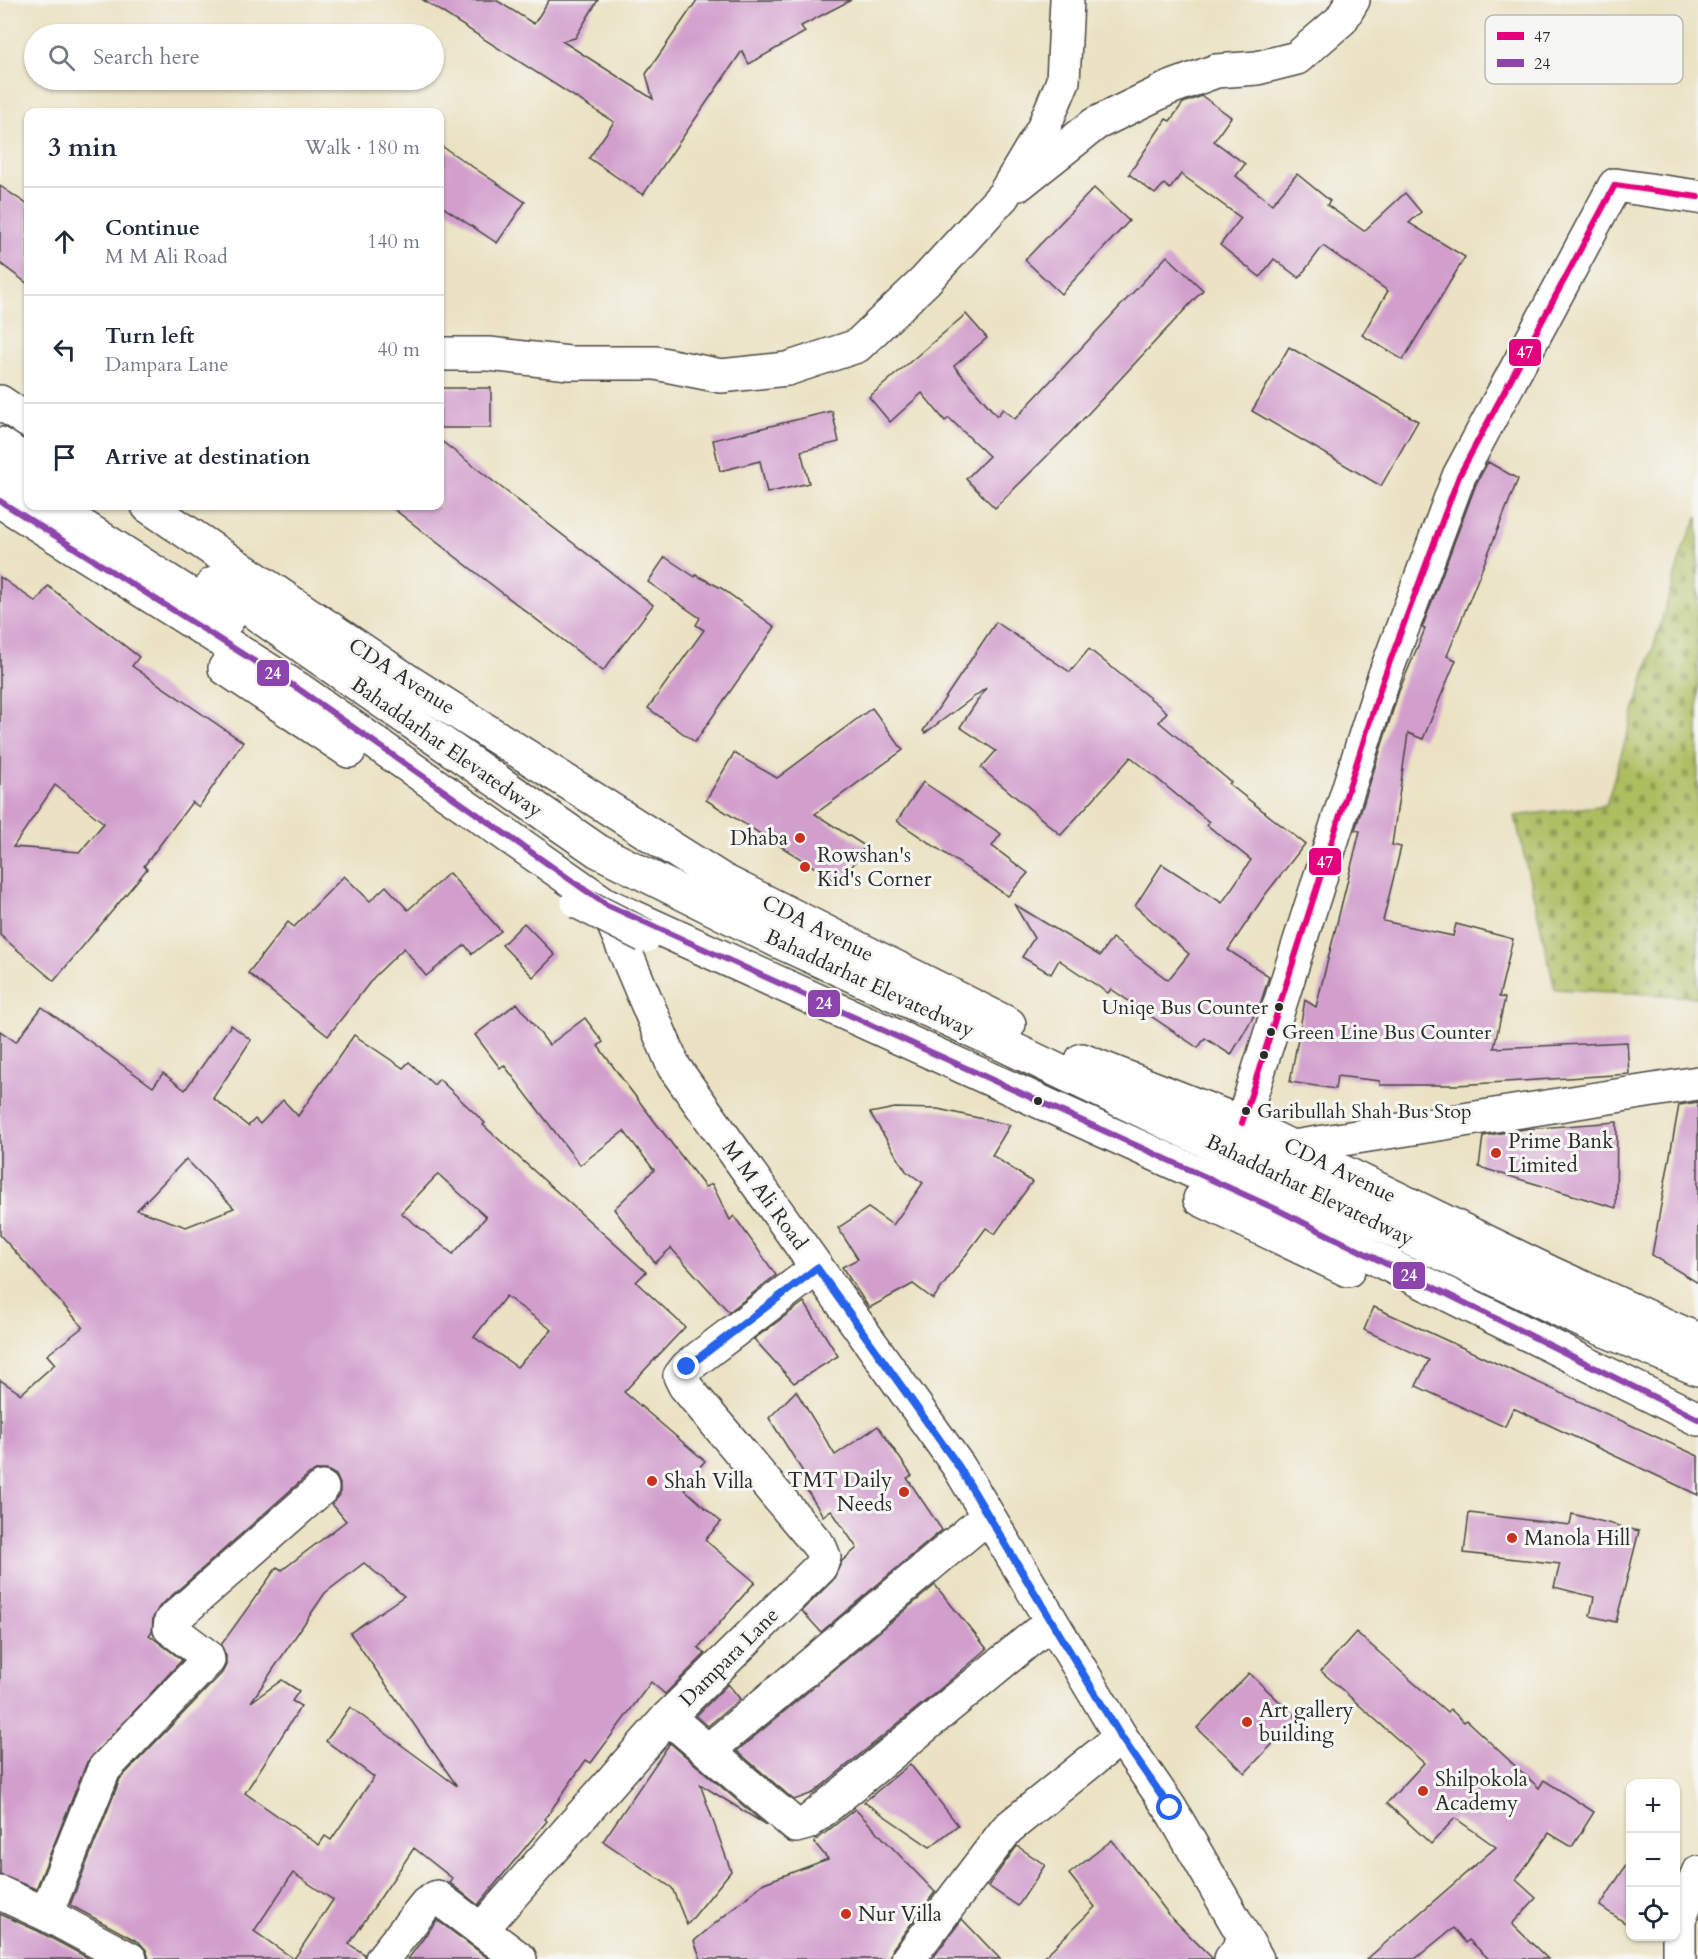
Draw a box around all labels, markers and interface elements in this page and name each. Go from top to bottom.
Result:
legend [1485,15,1683,84]
search box [24,24,444,90]
text: 47 [1534,26,1550,48]
icon: search [45,41,78,74]
text: Search here [93,42,200,72]
text: 24 [1534,53,1550,75]
text: 3 min [48,130,117,165]
text: Walk · 180 m [305,134,420,161]
text: Continue [105,213,200,243]
icon: ahead [48,225,81,258]
text: 140 m [367,228,420,255]
text: M M Ali Road [105,243,228,270]
text: Turn left [105,321,194,351]
icon: left [48,333,81,366]
text: 40 m [377,336,420,363]
line badge: 47 [1508,338,1542,367]
text: 47 [1517,342,1533,364]
text: Dampara Lane [105,351,229,378]
icon: arrive [48,441,81,474]
text: Arrive at destination [105,442,310,472]
street label: CDA Avenue [343,631,461,722]
line badge: 24 [256,659,290,687]
text: 24 [265,663,281,685]
street label: Bahaddarhat Elevatedway [345,670,548,825]
place label: Dhaba [730,824,788,853]
marker: Dhaba [793,831,807,845]
place label: Rowshan's Kid's Corner [817,841,932,894]
line badge: 47 [1308,847,1342,876]
text: 47 [1317,852,1333,874]
marker: Rowshan's Kid's Corner [798,860,812,874]
street label: CDA Avenue [757,888,879,969]
street label: Bahaddarhat Elevatedway [760,922,979,1045]
line badge: 24 [807,989,841,1018]
text: 24 [816,993,832,1015]
place label: Uniqe Bus Counter [1102,994,1269,1021]
marker: Uniqe Bus Counter [1273,1001,1285,1013]
place label: Green Line Bus Counter [1282,1019,1492,1046]
marker: Green Line Bus Counter [1265,1026,1277,1038]
unlabelled marker [1258,1049,1270,1061]
unlabelled marker [1032,1095,1044,1107]
place label: Garibullah Shah Bus Stop [1257,1098,1472,1125]
marker: Garibullah Shah Bus Stop [1240,1105,1252,1117]
street label: Bahaddarhat Elevatedway [1201,1127,1419,1253]
place label: Prime Bank Limited [1508,1127,1614,1180]
street label: CDA Avenue [1279,1131,1401,1210]
street label: M M Ali Road [715,1135,814,1256]
marker: Prime Bank Limited [1489,1146,1503,1160]
line badge: 24 [1392,1261,1426,1290]
text: 24 [1401,1265,1417,1287]
route end [673,1353,699,1379]
place label: TMT Daily Needs [787,1466,892,1519]
place label: Shah Villa [664,1467,753,1496]
marker: Shah Villa [645,1474,659,1488]
marker: TMT Daily Needs [897,1485,911,1499]
place label: Manola Hill [1524,1524,1630,1553]
marker: Manola Hill [1505,1531,1519,1545]
street label: Dampara Lane [673,1601,785,1713]
place label: Art gallery building [1259,1696,1354,1749]
marker: Art gallery building [1240,1715,1254,1729]
place label: Shilpokola Academy [1435,1765,1528,1818]
map controls [1626,1779,1680,1941]
button: + [1626,1779,1680,1833]
marker: Shilpokola Academy [1416,1784,1430,1798]
route start [1156,1794,1182,1820]
button: − [1626,1833,1680,1887]
button: locate [1626,1887,1680,1941]
place label: Nur Villa [858,1900,942,1929]
marker: Nur Villa [839,1907,853,1921]

